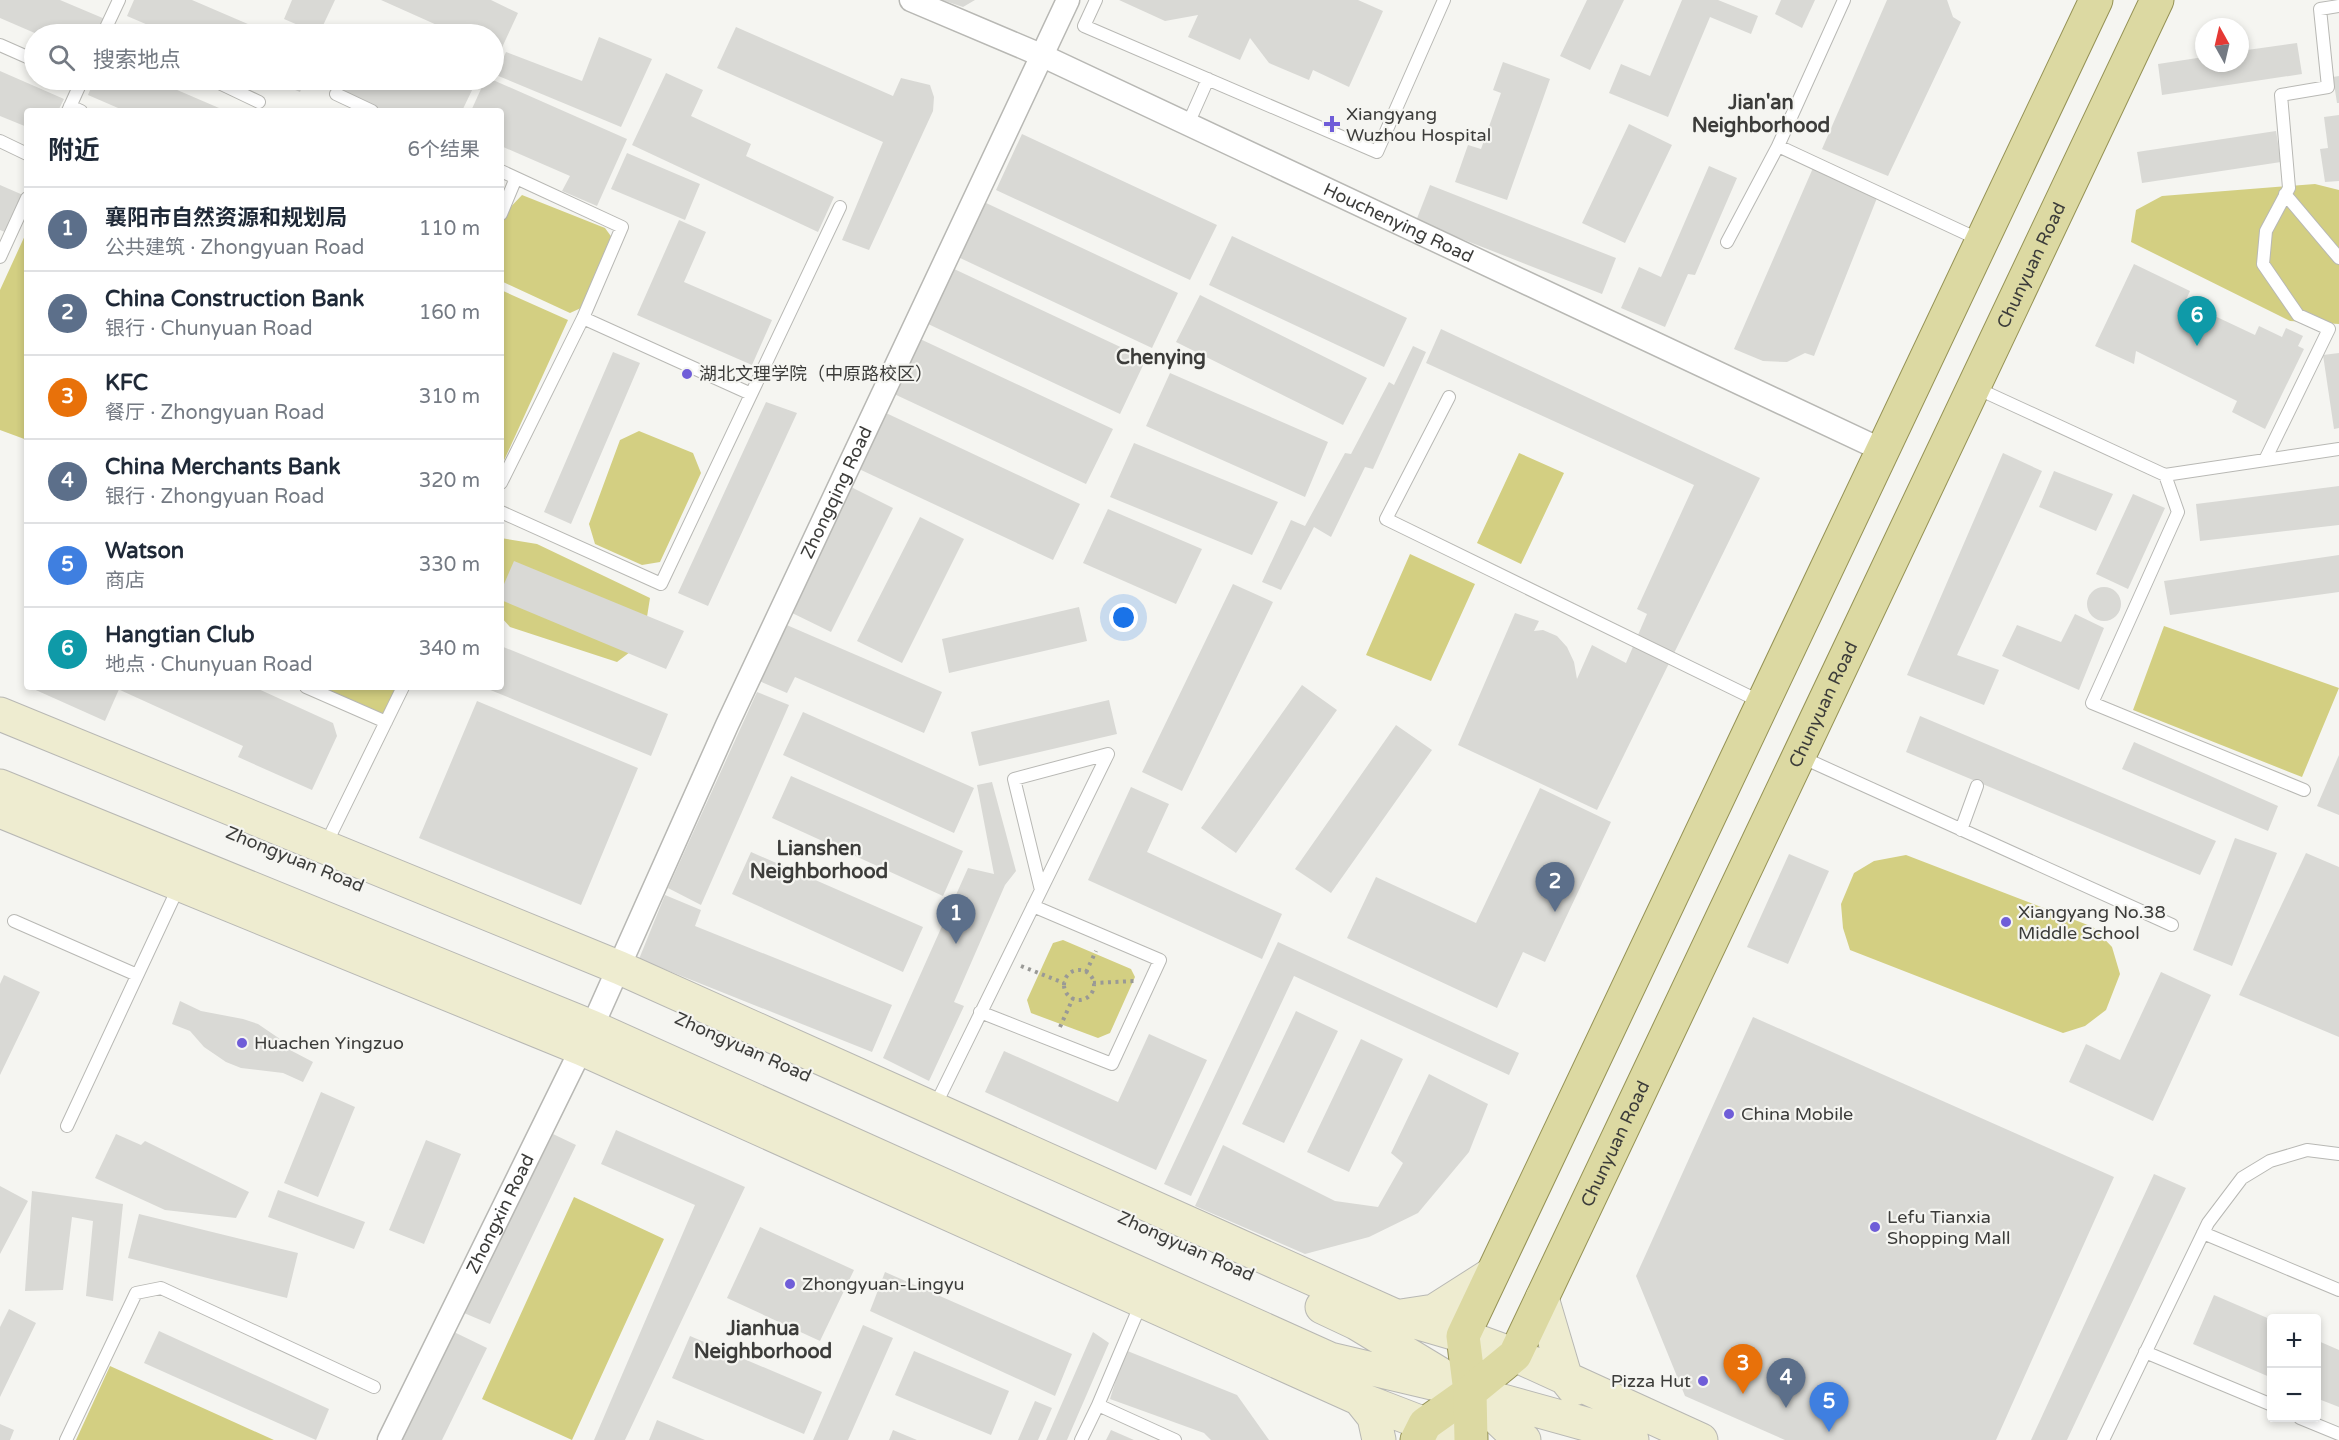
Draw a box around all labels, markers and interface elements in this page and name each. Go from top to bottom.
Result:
north arrow [2195,18,2249,72]
search box [24,24,504,90]
icon: search [45,41,78,74]
text: 搜索地点 [93,47,181,73]
district label: Jian'an Neighborhood [1692,91,1830,138]
place label: Xiangyang Wuzhou Hospital [1346,103,1491,146]
marker: Xiangyang Wuzhou Hospital [1323,115,1341,133]
text: 附近 [48,135,100,166]
text: 6个结果 [407,138,480,162]
street label: Houchenying Road [1320,178,1477,268]
street label: Chunyuan Road [1992,199,2071,332]
text: 襄阳市自然资源和规划局 [105,205,347,231]
text: 1 [61,217,74,241]
text: 110 m [419,217,480,241]
text: 公共建筑 · Zhongyuan Road [105,236,364,260]
text: China Construction Bank [105,286,364,312]
pin: 6 [2178,296,2216,346]
text: 2 [61,301,74,325]
text: 160 m [419,301,480,325]
text: 银行 · Chunyuan Road [105,317,313,341]
district label: Chenying [1116,346,1206,370]
place label: 湖北文理学院（中原路校区） [699,363,933,385]
marker: 湖北文理学院（中原路校区） [680,367,694,381]
text: KFC [105,370,148,396]
text: 3 [61,385,74,409]
text: 310 m [419,385,480,409]
text: 餐厅 · Zhongyuan Road [105,401,324,425]
street label: Zhongqing Road [796,423,877,562]
text: China Merchants Bank [105,454,340,480]
text: 4 [61,469,74,493]
text: 320 m [419,469,480,493]
text: 银行 · Zhongyuan Road [105,485,324,509]
text: Watson [105,538,184,564]
text: 5 [61,553,74,577]
text: 330 m [419,553,480,577]
text: 商店 [105,569,145,593]
your location [1109,603,1138,632]
text: Hangtian Club [105,622,255,648]
text: 6 [61,637,74,661]
text: 340 m [419,637,480,661]
street label: Chunyuan Road [1784,638,1862,771]
text: 地点 · Chunyuan Road [105,653,313,677]
street label: Zhongyuan Road [223,821,367,897]
district label: Lianshen Neighborhood [750,837,888,884]
pin: 2 [1536,862,1574,912]
pin: 1 [936,894,976,944]
place label: Xiangyang No.38 Middle School [2018,901,2166,944]
marker: Xiangyang No.38 Middle School [1999,915,2013,929]
street label: Zhongyuan Road [671,1007,815,1087]
place label: Huachen Yingzuo [254,1032,404,1054]
marker: Huachen Yingzuo [235,1036,249,1050]
street label: Chunyuan Road [1576,1077,1654,1210]
place label: China Mobile [1741,1103,1853,1125]
marker: China Mobile [1722,1107,1736,1121]
street label: Zhongxin Road [461,1150,539,1277]
street label: Zhongyuan Road [1114,1206,1258,1286]
place label: Lefu Tianxia Shopping Mall [1887,1206,2011,1249]
marker: Lefu Tianxia Shopping Mall [1868,1220,1882,1234]
place label: Zhongyuan-Lingyu [802,1273,965,1295]
marker: Zhongyuan-Lingyu [783,1277,797,1291]
map controls [2267,1314,2321,1422]
button: + [2267,1314,2321,1368]
district label: Jianhua Neighborhood [694,1317,832,1364]
pin: 3 [1724,1344,1762,1394]
pin: 4 [1766,1358,1806,1408]
button: − [2267,1368,2321,1422]
place label: Pizza Hut [1611,1370,1691,1392]
marker: Pizza Hut [1696,1374,1710,1388]
pin: 5 [1810,1382,1848,1432]

